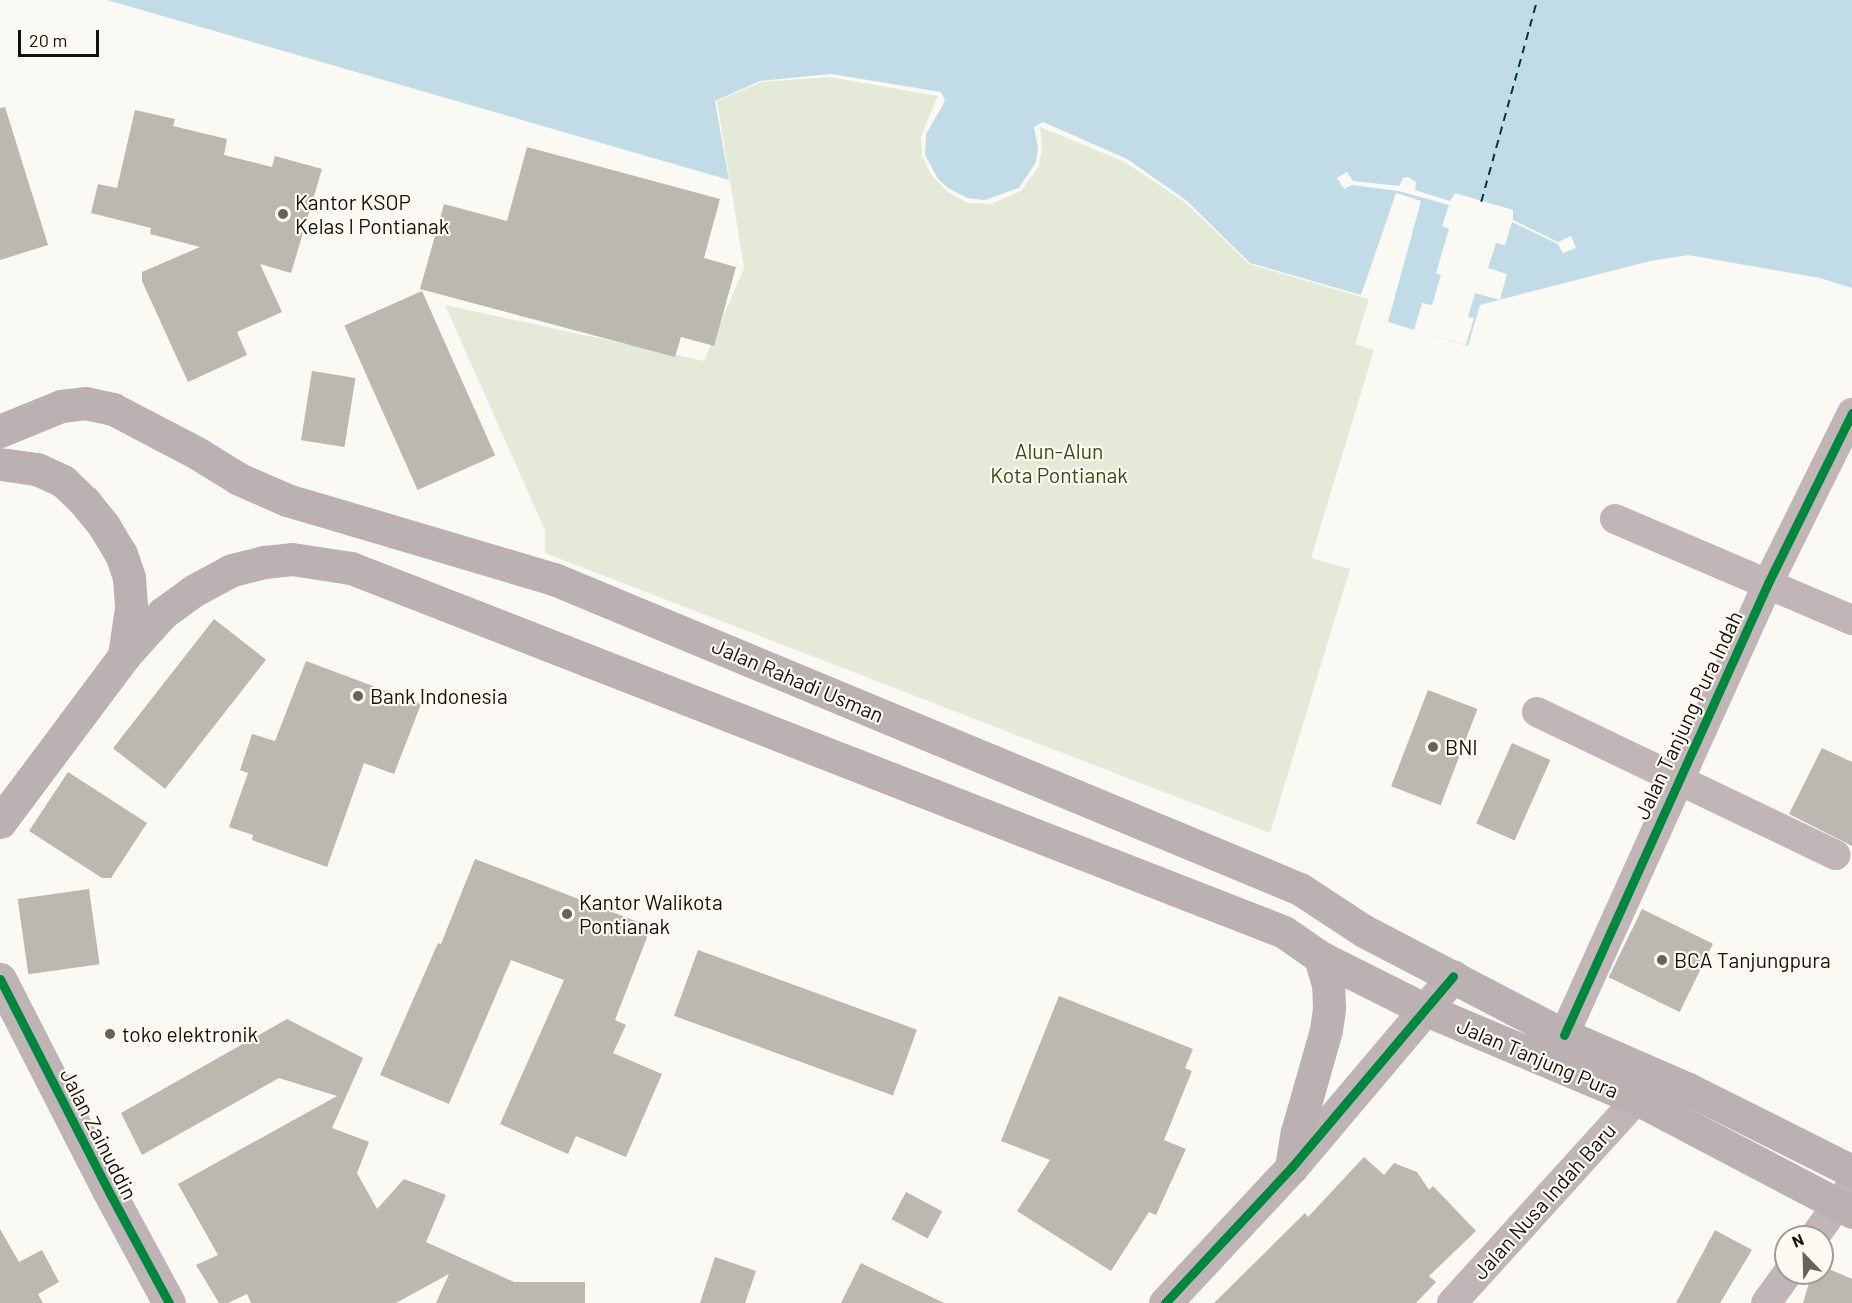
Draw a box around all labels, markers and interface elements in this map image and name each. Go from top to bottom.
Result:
scale bar [21,18,102,56]
text: 20 m [29,29,67,51]
place label: Kantor KSOP Kelas I Pontianak [295,189,449,239]
marker: Kantor KSOP Kelas I Pontianak [276,207,290,221]
park label: Alun-Alun Kota Pontianak [990,438,1128,488]
street label: Jalan Tanjung Pura Indah [1629,607,1747,823]
street label: Jalan Rahadi Usman [709,633,887,727]
place label: Bank Indonesia [370,683,508,709]
marker: Bank Indonesia [351,689,365,703]
place label: BNI [1445,734,1478,760]
marker: BNI [1426,740,1440,754]
place label: Kantor Walikota Pontianak [579,889,723,939]
marker: Kantor Walikota Pontianak [560,907,574,921]
place label: BCA Tanjungpura [1674,947,1831,973]
marker: BCA Tanjungpura [1655,953,1669,967]
street label: Jalan Tanjung Pura [1454,1013,1622,1103]
place label: toko elektronik [122,1021,258,1047]
marker: toko elektronik [103,1027,117,1041]
street label: Jalan Zainuddin [55,1064,143,1204]
street label: Jalan Nusa Indah Baru [1467,1118,1621,1284]
north arrow [1774,1225,1834,1285]
text: N [1789,1229,1806,1251]

